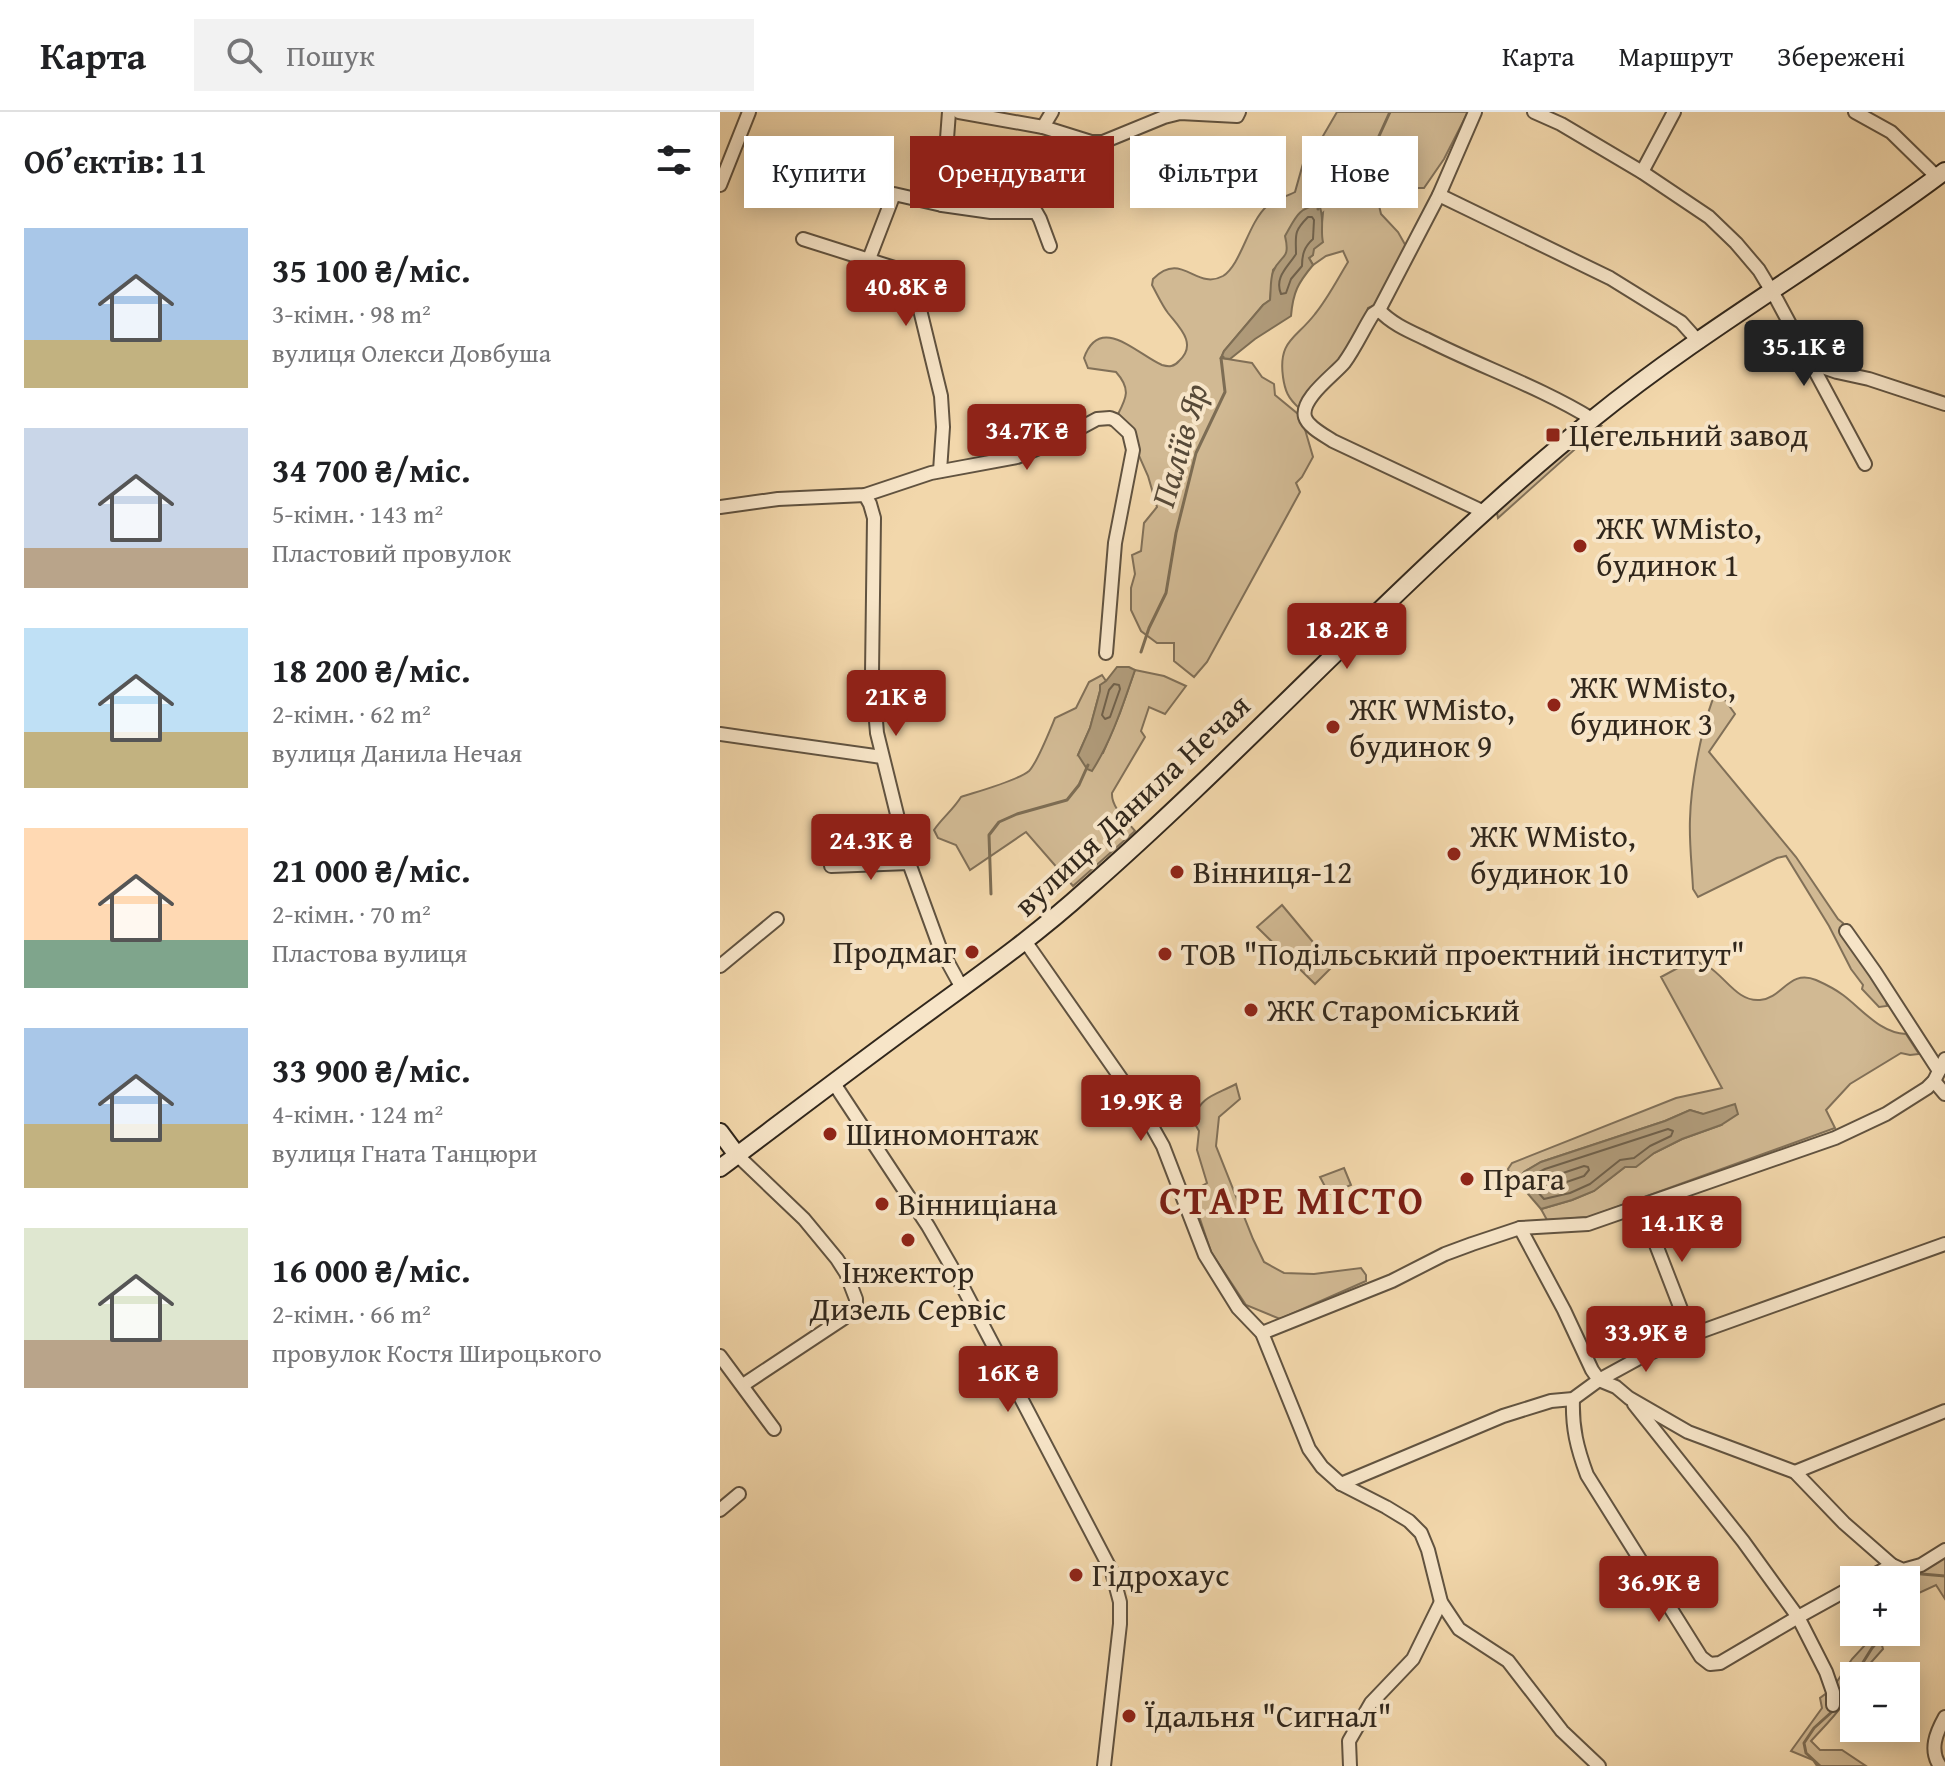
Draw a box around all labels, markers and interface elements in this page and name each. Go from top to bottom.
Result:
search box [194,19,754,91]
text: Карта [40,27,146,83]
icon: search [222,33,266,77]
text: Пошук [286,33,375,77]
text: Карта [1502,35,1575,76]
text: Маршрут [1619,35,1733,76]
text: Збережені [1777,35,1905,76]
text: Об’єктів: 11 [24,136,207,185]
chip: Купити [744,136,894,208]
chip: Орендувати [910,136,1114,208]
chip: Фільтри [1130,136,1286,208]
chip: Нове [1302,136,1418,208]
icon: filters [652,138,696,182]
text: 35 100 ₴/міс. [272,245,470,294]
icon: home [88,260,184,356]
pin: 40.8K ₴ [832,260,980,328]
text: 40.8K ₴ [864,266,948,305]
text: 3-кімн. · 98 m² [272,294,431,333]
pin: 35.1K ₴ [1730,320,1878,388]
text: 35.1K ₴ [1762,326,1846,365]
text: вулиця Олекси Довбуша [272,333,551,372]
water label: Паліїв Яр [1138,377,1220,512]
pin: 34.7K ₴ [953,404,1101,472]
text: 34.7K ₴ [985,410,1069,449]
place label: Цегельний завод [1569,411,1808,458]
marker: Цегельний завод [1544,426,1562,444]
text: 34 700 ₴/міс. [272,445,470,494]
icon: home [88,460,184,556]
text: 5-кімн. · 143 m² [272,494,443,533]
place label: ЖК WMisto, будинок 1 [1595,504,1762,588]
text: Пластовий провулок [272,533,511,572]
marker: ЖК WMisto, будинок 1 [1571,537,1589,555]
pin: 18.2K ₴ [1273,603,1421,671]
text: 18.2K ₴ [1305,609,1389,648]
text: 18 200 ₴/міс. [272,645,470,694]
icon: home [88,660,184,756]
place label: ЖК WMisto, будинок 3 [1569,663,1736,747]
pin: 21K ₴ [840,670,952,738]
text: 21K ₴ [865,676,927,715]
street label: вулиця Данила Нечая [1003,682,1260,927]
place label: ЖК WMisto, будинок 9 [1348,685,1515,769]
text: 2-кімн. · 62 m² [272,694,431,733]
marker: ЖК WMisto, будинок 3 [1545,696,1563,714]
marker: ЖК WMisto, будинок 9 [1324,718,1342,736]
text: вулиця Данила Нечая [272,733,522,772]
place label: ЖК WMisto, будинок 10 [1469,812,1636,896]
pin: 24.3K ₴ [797,814,945,882]
text: 24.3K ₴ [829,820,913,859]
text: 21 000 ₴/міс. [272,845,470,894]
marker: ЖК WMisto, будинок 10 [1445,845,1463,863]
place label: Вінниця-12 [1193,848,1352,895]
icon: home [88,860,184,956]
marker: Вінниця-12 [1168,863,1186,881]
text: 2-кімн. · 70 m² [272,894,431,933]
place label: Продмаг [833,928,956,975]
place label: ТОВ "Подільський проектний інститут" [1181,930,1745,977]
text: Пластова вулиця [272,933,467,972]
marker: Продмаг [963,943,981,961]
marker: ТОВ "Подільський проектний інститут" [1156,945,1174,963]
place label: ЖК Староміський [1266,986,1520,1033]
marker: ЖК Староміський [1242,1001,1260,1019]
text: 33 900 ₴/міс. [272,1045,470,1094]
icon: home [88,1060,184,1156]
pin: 19.9K ₴ [1067,1075,1215,1143]
text: 19.9K ₴ [1099,1081,1183,1120]
text: 4-кімн. · 124 m² [272,1094,443,1133]
place label: Шиномонтаж [846,1110,1039,1157]
marker: Шиномонтаж [821,1125,839,1143]
text: вулиця Гната Танцюри [272,1133,537,1172]
place label: Прага [1483,1155,1566,1202]
district label: СТАРЕ МІСТО [1159,1170,1425,1229]
marker: Прага [1458,1170,1476,1188]
place label: Вінниціана [898,1180,1058,1227]
marker: Вінниціана [873,1195,891,1213]
pin: 14.1K ₴ [1608,1196,1756,1264]
text: 14.1K ₴ [1640,1202,1724,1241]
marker: Інжектор Дизель Сервіс [899,1231,917,1249]
text: 16 000 ₴/міс. [272,1245,470,1294]
place label: Інжектор Дизель Сервіс [809,1248,1006,1332]
icon: home [88,1260,184,1356]
text: 2-кімн. · 66 m² [272,1294,431,1333]
pin: 33.9K ₴ [1572,1306,1720,1374]
text: 33.9K ₴ [1604,1312,1688,1351]
text: провулок Костя Широцького [272,1333,602,1372]
pin: 16K ₴ [952,1346,1064,1414]
text: 16K ₴ [977,1352,1039,1391]
place label: Гідрохаус [1092,1551,1230,1598]
pin: 36.9K ₴ [1585,1556,1733,1624]
text: 36.9K ₴ [1617,1562,1701,1601]
marker: Гідрохаус [1067,1566,1085,1584]
map controls [1840,1566,1920,1742]
button: + [1840,1566,1920,1646]
button: − [1840,1662,1920,1742]
place label: Їдальня "Сигнал" [1144,1692,1391,1739]
marker: Їдальня "Сигнал" [1120,1707,1138,1725]

